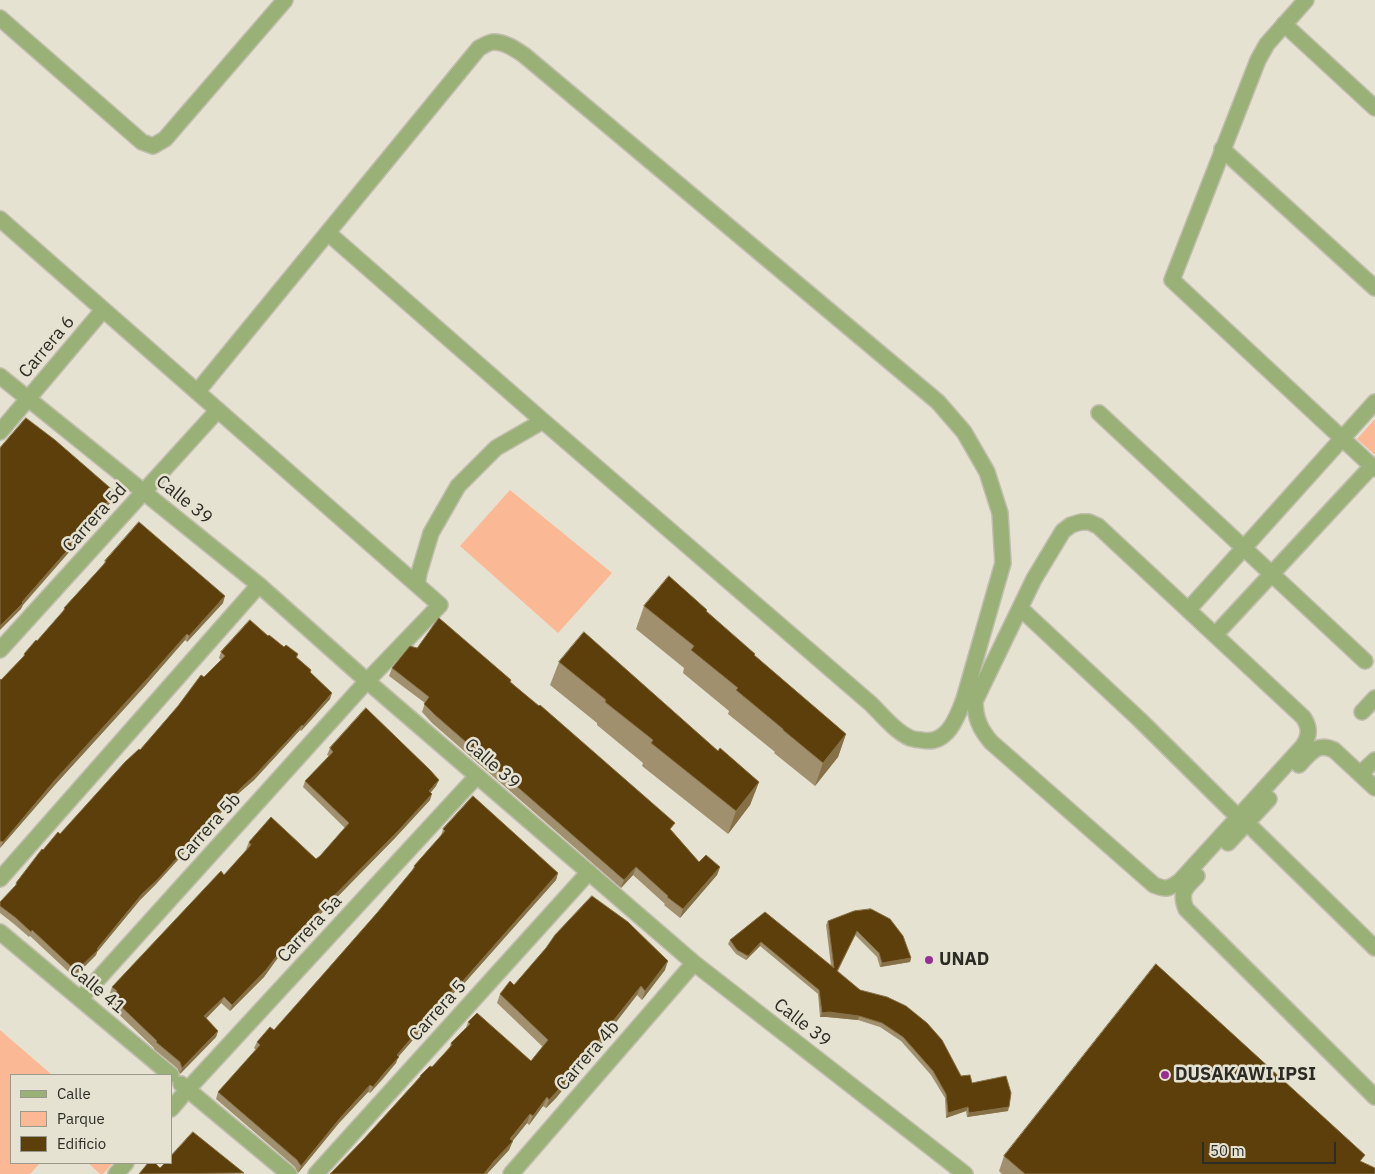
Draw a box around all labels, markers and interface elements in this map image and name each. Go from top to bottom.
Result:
street label: Carrera 6 [15,311,79,383]
street label: Calle 39 [151,471,217,529]
street label: Carrera 5d [58,479,132,557]
street label: Calle 39 [460,734,524,794]
street label: Carrera 5b [172,789,246,867]
street label: Carrera 5a [273,891,347,967]
place label: UNAD [939,949,989,971]
marker: UNAD [923,954,935,966]
street label: Calle 41 [65,959,129,1019]
street label: Carrera 5 [405,976,471,1046]
street label: Calle 39 [769,994,835,1052]
street label: Carrera 4b [552,1017,624,1095]
place label: DUSAKAWI IPSI [1175,1064,1316,1086]
marker: DUSAKAWI IPSI [1159,1069,1171,1081]
legend [10,1074,172,1164]
text: Calle [57,1084,91,1103]
text: Parque [57,1109,105,1128]
scale bar [1205,1132,1339,1164]
text: Edificio [57,1134,106,1153]
text: 50 m [1210,1141,1245,1160]

